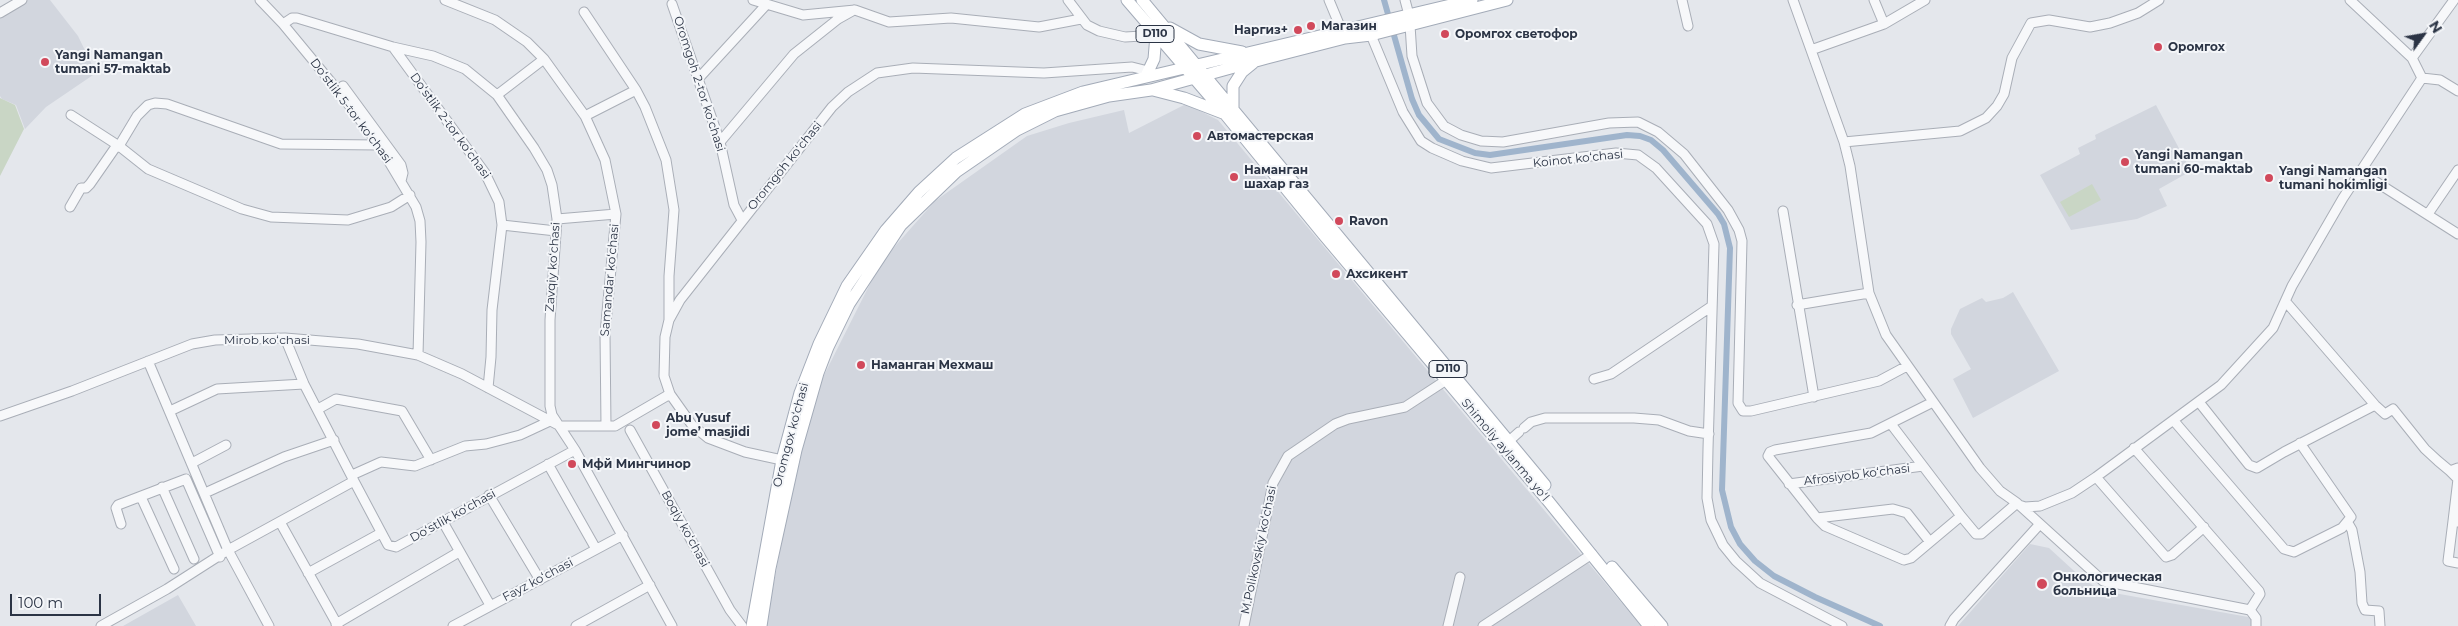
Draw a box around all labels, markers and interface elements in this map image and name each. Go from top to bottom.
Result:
north arrow [2398,10,2448,60]
street label: Oromgoh 2-tor koʻchasi [670,14,728,154]
text: N [2425,17,2446,37]
place label: Магазин [1321,19,1377,33]
marker: Магазин [1305,20,1317,32]
place label: Наргиз+ [1234,23,1288,37]
marker: Наргиз+ [1292,24,1304,36]
road number: D110 [1136,26,1174,42]
place label: Оромгох светофор [1455,27,1578,41]
marker: Оромгох светофор [1439,28,1451,40]
place label: Оромгох [2168,40,2225,54]
marker: Оромгох [2152,41,2164,53]
place label: Yangi Namangan tumani 57-maktab [55,48,171,76]
marker: Yangi Namangan tumani 57-maktab [39,56,51,68]
street label: Doʻstlik 5-tor koʻchasi [307,56,395,166]
street label: Doʻstlik 2-tor koʻchasi [407,70,493,182]
street label: Oromgoh koʻchasi [745,119,825,213]
place label: Автомастерская [1207,129,1314,143]
marker: Автомастерская [1191,130,1203,142]
street label: Koinot koʻchasi [1532,147,1624,171]
place label: Yangi Namangan tumani 60-maktab [2135,148,2253,176]
marker: Yangi Namangan tumani 60-maktab [2119,156,2131,168]
place label: Наманган шахар газ [1244,163,1309,191]
place label: Yangi Namangan tumani hokimligi [2279,164,2387,192]
marker: Наманган шахар газ [1228,171,1240,183]
marker: Yangi Namangan tumani hokimligi [2263,172,2275,184]
place label: Ravon [1349,214,1388,228]
marker: Ravon [1333,215,1345,227]
street label: Zavqiy koʻchasi [543,222,563,312]
street label: Samandar ko‘chasi [598,223,622,337]
place label: Ахсикент [1346,267,1408,281]
marker: Ахсикент [1330,268,1342,280]
street label: Mirob koʻchasi [224,333,310,347]
place label: Наманган Мехмаш [871,358,993,372]
marker: Наманган Мехмаш [855,359,867,371]
road number: D110 [1429,360,1467,378]
street label: Oromgox ko‘chasi [770,381,812,489]
street label: Shimoliy aylanma yoʻl [1458,396,1552,504]
place label: Abu Yusuf jome’ masjidi [666,411,750,439]
marker: Abu Yusuf jome’ masjidi [650,419,662,431]
place label: Мфй Мингчинор [582,457,691,471]
marker: Мфй Мингчинор [566,458,578,470]
street label: Afrosiyob koʻchasi [1803,461,1911,489]
street label: M.Polikovskiy koʻchasi [1238,484,1280,616]
street label: Doʻstlik koʻchasi [408,487,498,545]
street label: Boqiy koʻchasi [658,488,712,570]
street label: Fayz koʻchasi [500,555,576,605]
place label: Онкологическая больница [2053,570,2162,598]
marker: Онкологическая больница [2035,577,2049,591]
scale bar [12,584,104,616]
text: 100 m [18,593,63,612]

